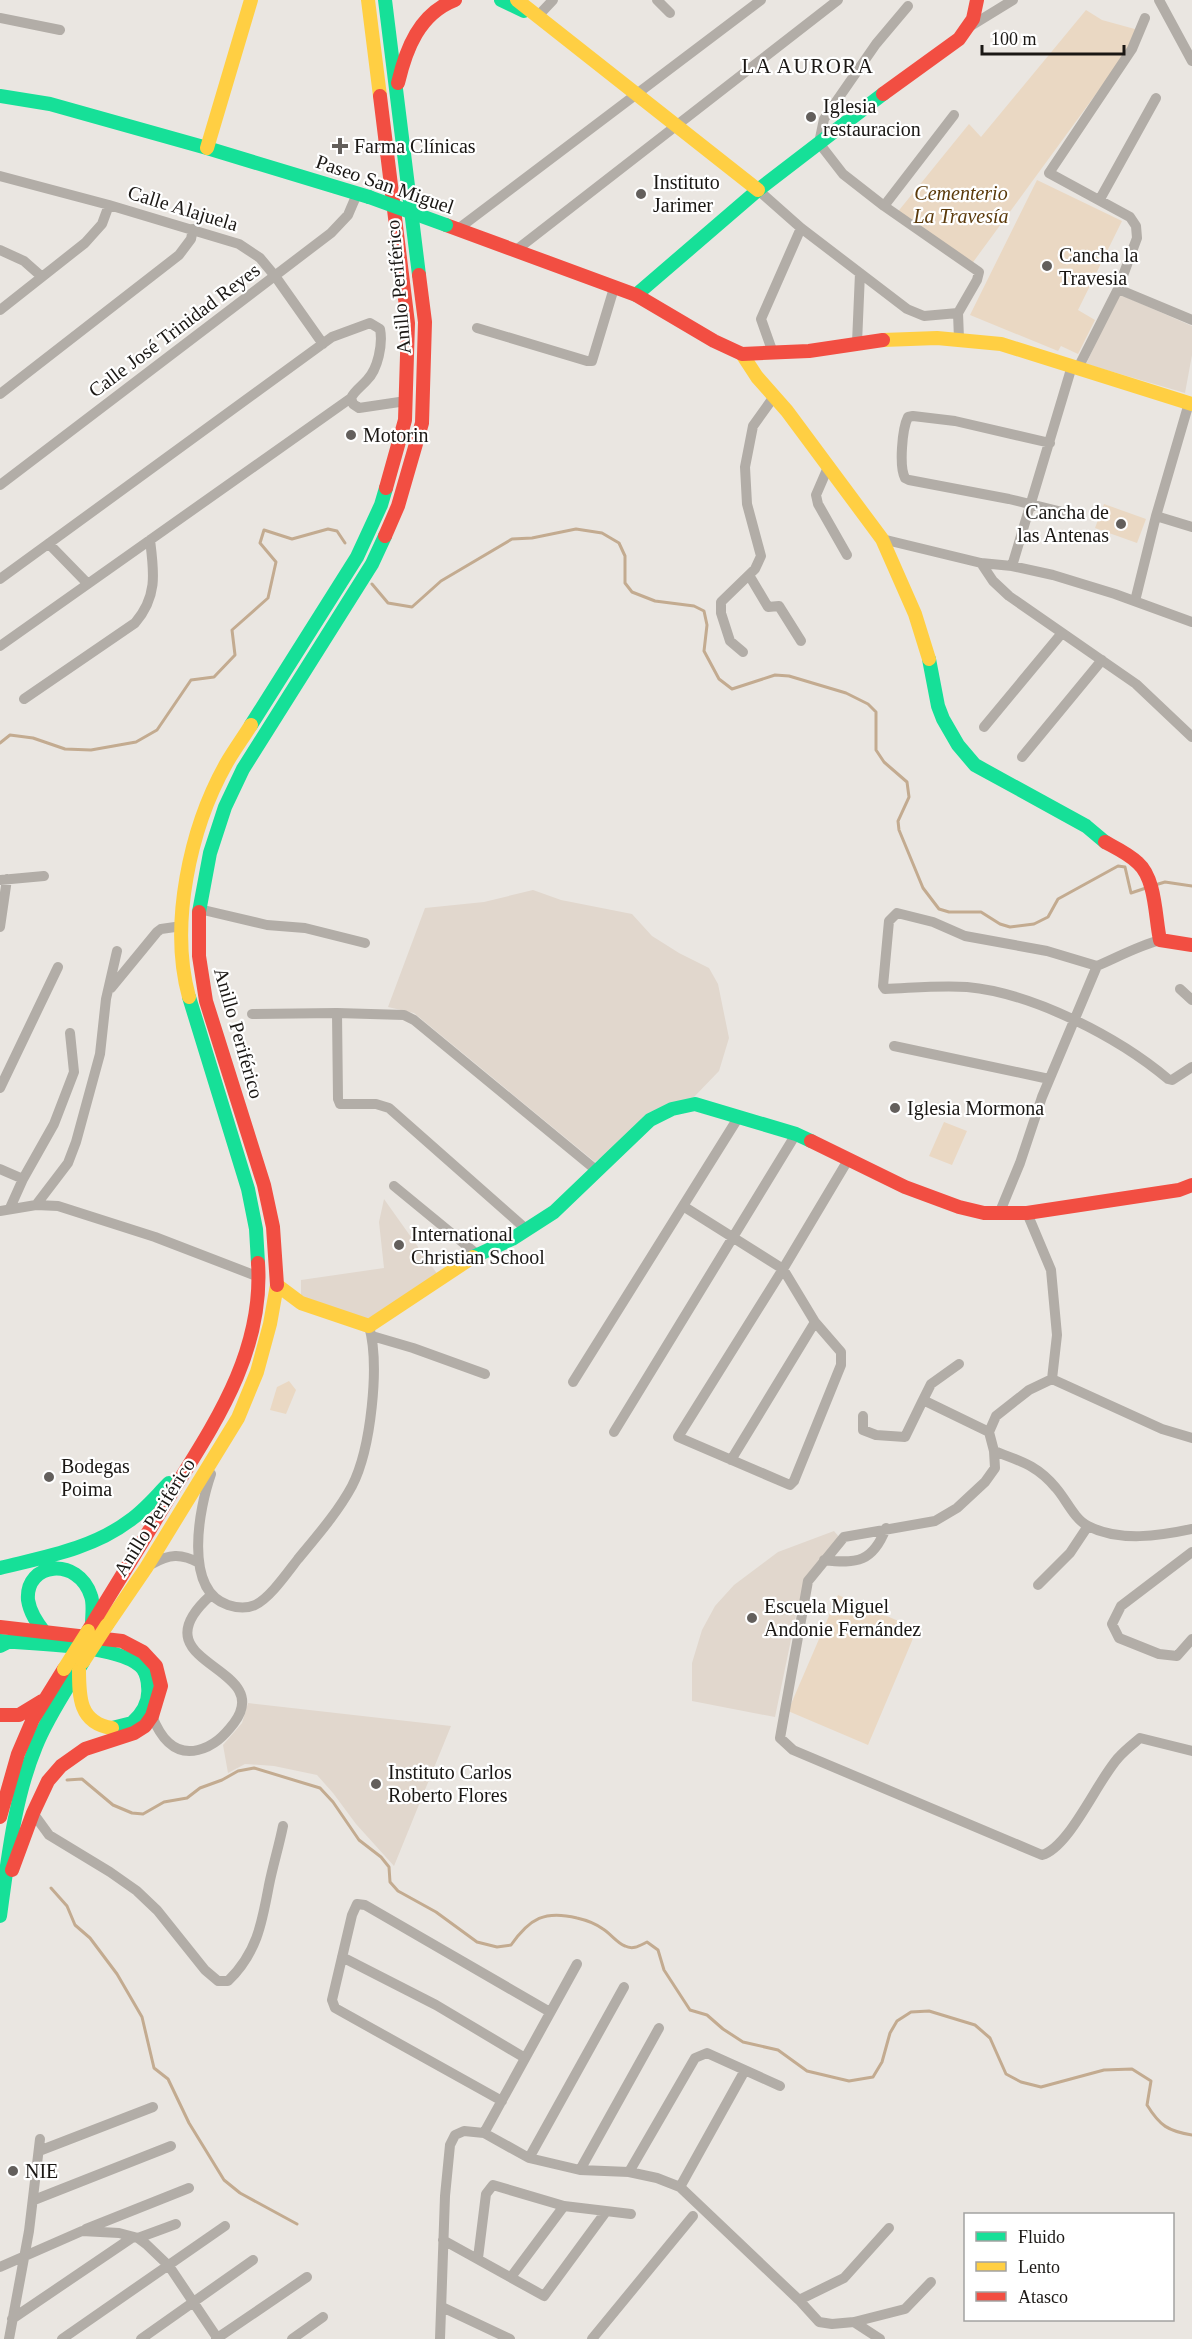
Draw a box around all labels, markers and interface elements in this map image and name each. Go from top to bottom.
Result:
scale bar [982,18,1124,56]
text: 100 m [991,29,1037,49]
district label: LA AURORA [741,54,875,78]
place label: Iglesia restauracion [823,95,921,140]
marker: Iglesia restauracion [804,110,818,124]
place label: Farma Clínicas [354,135,476,157]
marker: Farma Clínicas [331,137,349,155]
street label: Paseo San Miguel [313,150,457,219]
place label: Instituto Jarimer [653,171,720,216]
street label: Calle Alajuela [125,181,241,236]
park label: Cementerio La Travesía [912,182,1009,227]
marker: Instituto Jarimer [634,187,648,201]
street label: Anillo Periférico [381,219,415,355]
place label: Cancha la Travesia [1059,244,1139,289]
street label: Calle José Trinidad Reyes [84,258,265,402]
marker: Cancha la Travesia [1040,259,1054,273]
place label: Motorin [363,424,429,446]
marker: Motorin [344,428,358,442]
place label: Cancha de las Antenas [1017,501,1109,546]
marker: Cancha de las Antenas [1114,517,1128,531]
street label: Anillo Periférico [210,965,268,1101]
place label: Iglesia Mormona [907,1097,1044,1120]
marker: Iglesia Mormona [888,1101,902,1115]
place label: International Christian School [411,1223,545,1268]
marker: International Christian School [392,1238,406,1252]
street label: Anillo Periférico [109,1454,199,1580]
place label: Bodegas Poima [61,1455,130,1500]
marker: Bodegas Poima [42,1470,56,1484]
place label: Escuela Miguel Andonie Fernández [764,1595,921,1640]
marker: Escuela Miguel Andonie Fernández [745,1611,759,1625]
place label: Instituto Carlos Roberto Flores [388,1761,512,1806]
marker: Instituto Carlos Roberto Flores [369,1777,383,1791]
place label: NIE [25,2160,58,2182]
marker: NIE [6,2164,20,2178]
legend [964,2213,1174,2321]
text: Fluido [1018,2227,1065,2247]
text: Lento [1018,2257,1060,2277]
text: Atasco [1018,2287,1068,2307]

